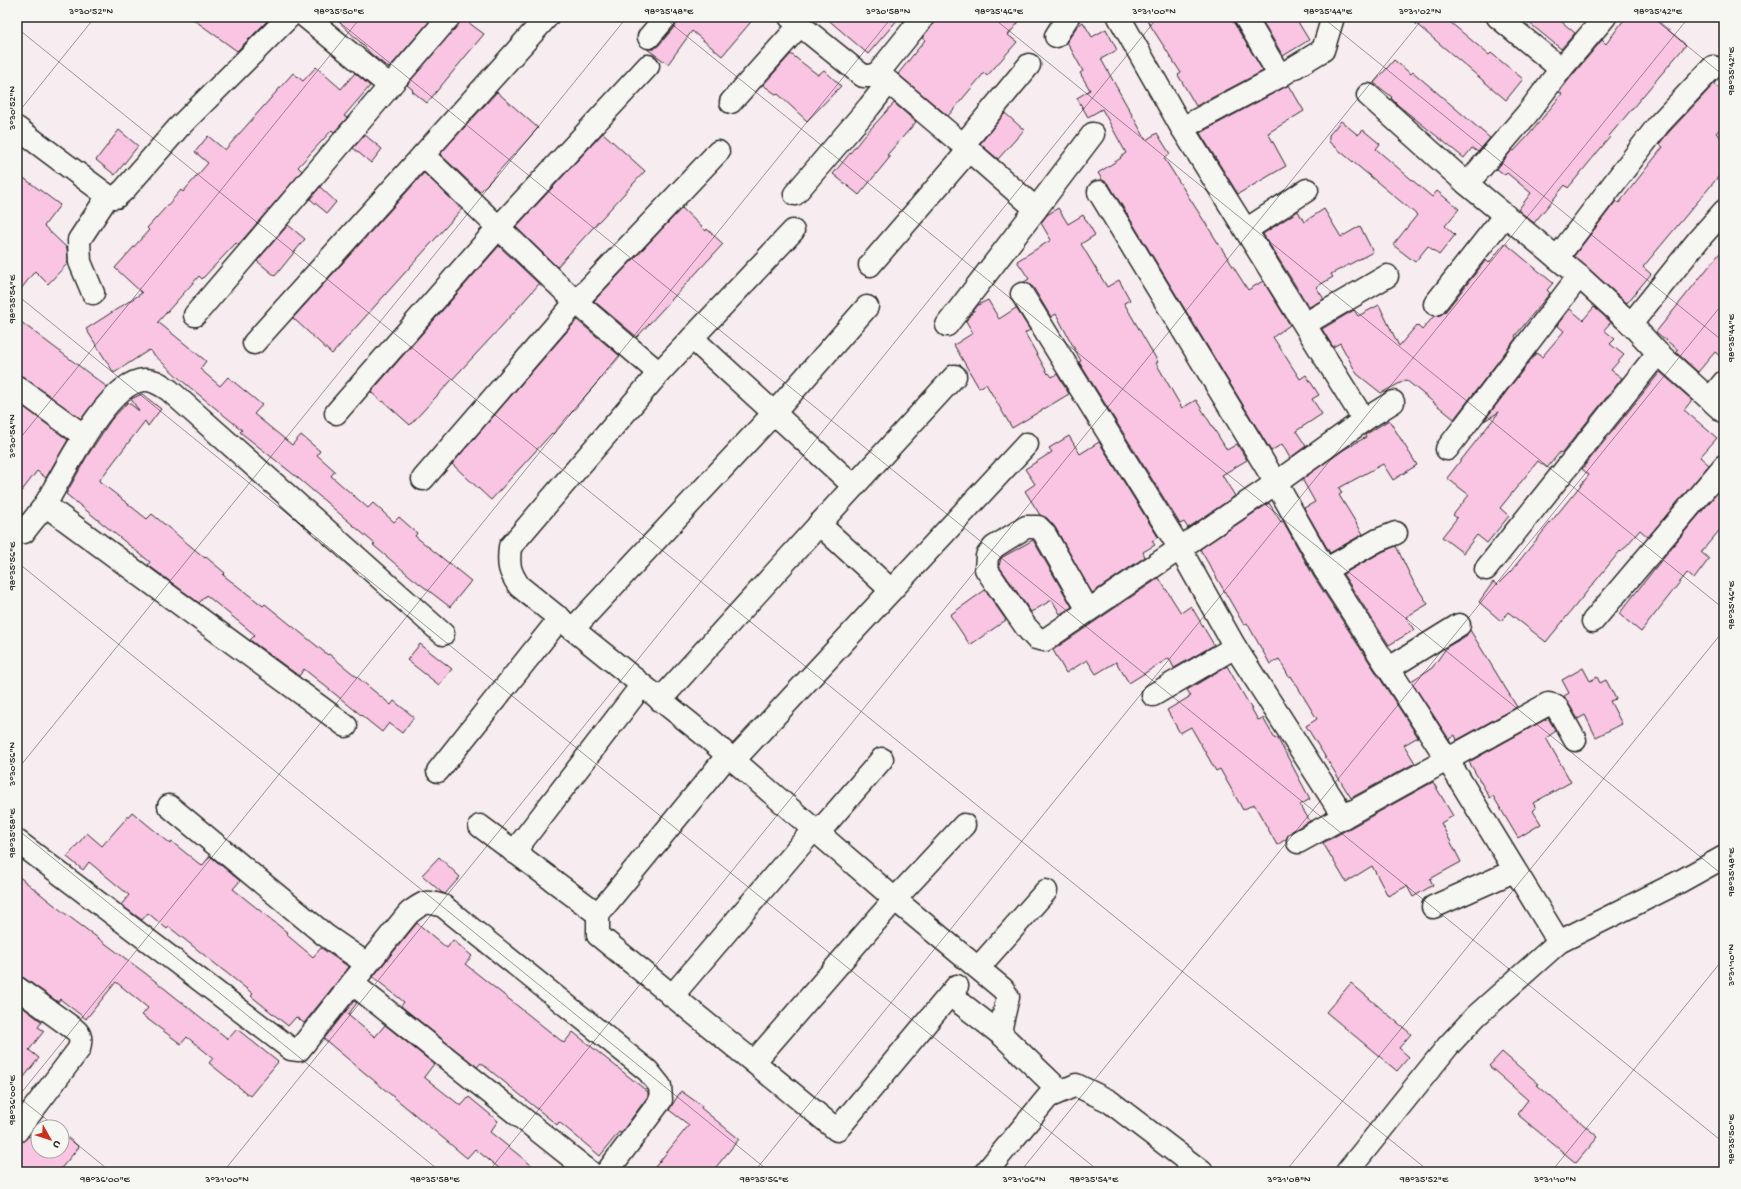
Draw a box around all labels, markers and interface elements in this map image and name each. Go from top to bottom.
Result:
text: 3°30'52"N [68,6,113,18]
text: 98°35'50"E [313,6,364,18]
text: 98°35'48"E [644,6,694,18]
text: 3°30'58"N [865,6,911,18]
text: 98°35'46"E [974,6,1024,18]
text: 3°31'00"N [1131,6,1176,18]
text: 98°35'44"E [1303,6,1353,18]
text: 3°31'02"N [1398,6,1442,18]
text: 98°35'42"E [1633,6,1683,18]
text: 98°35'42"E [1726,46,1738,96]
text: 3°30'52"N [7,86,19,131]
text: 98°35'54"E [7,274,19,324]
text: 98°35'44"E [1726,313,1738,363]
text: 3°30'54"N [7,414,19,459]
text: 98°35'56"E [7,541,19,591]
text: 98°35'46"E [1726,580,1738,630]
text: 3°30'56"N [7,741,19,787]
text: 98°35'58"E [7,808,19,859]
text: 98°35'48"E [1726,847,1738,897]
text: 3°31'10"N [1726,944,1738,987]
text: 98°36'00"E [7,1074,19,1126]
text: 98°35'50"E [1726,1114,1738,1165]
north arrow [30,1119,70,1159]
text: U [49,1138,63,1151]
text: 98°36'00"E [79,1174,131,1186]
text: 3°31'00"N [204,1174,249,1186]
text: 98°35'58"E [409,1174,460,1186]
text: 98°35'56"E [739,1174,789,1186]
text: 3°31'06"N [1002,1174,1046,1186]
text: 98°35'54"E [1069,1174,1119,1186]
text: 3°31'08"N [1266,1174,1311,1186]
text: 98°35'52"E [1399,1174,1449,1186]
text: 3°31'10"N [1533,1174,1576,1186]

